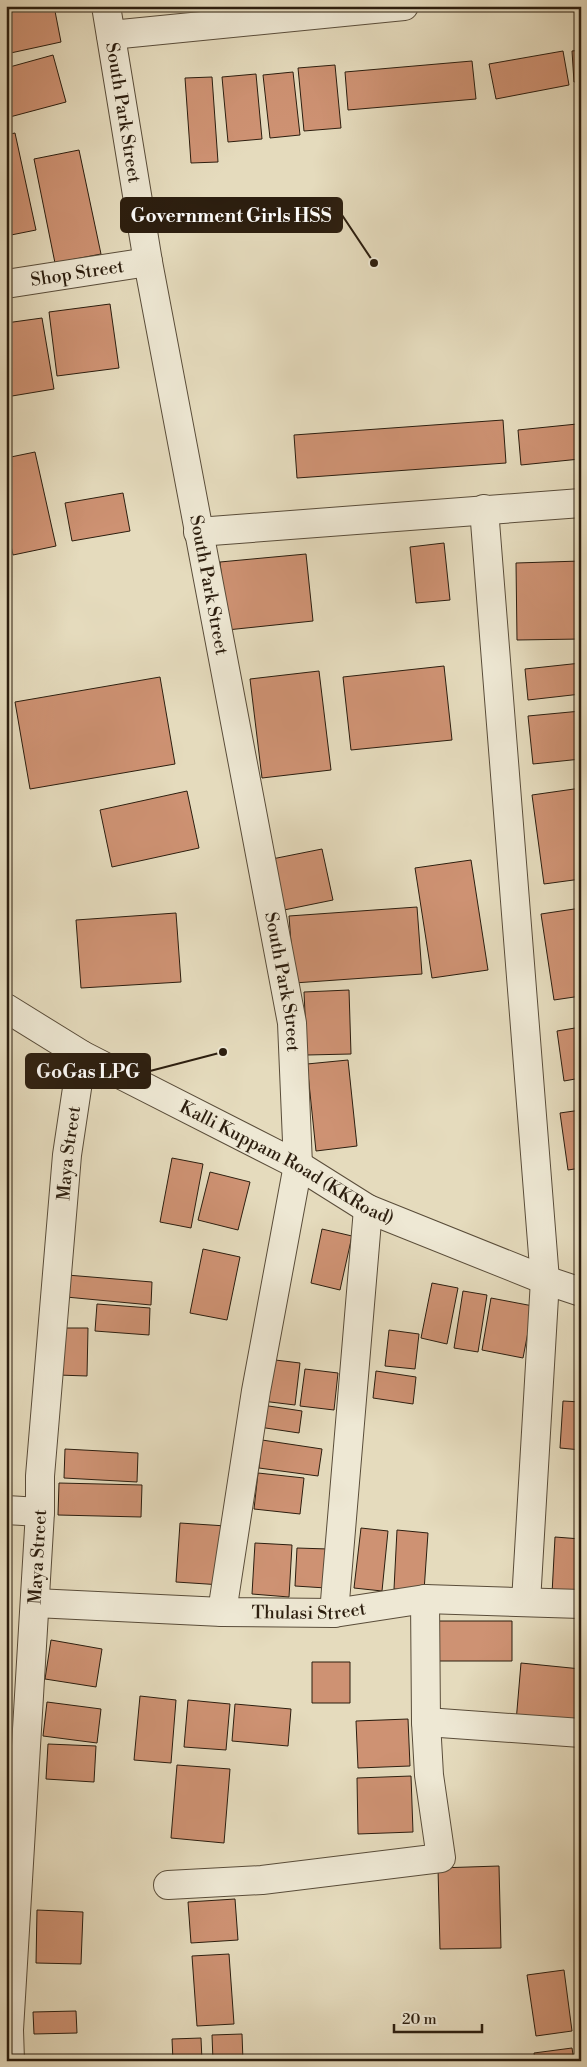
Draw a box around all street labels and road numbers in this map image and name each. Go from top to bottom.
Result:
street label: South Park Street [100,41,146,185]
street label: Shop Street [29,255,126,292]
street label: South Park Street [184,513,233,657]
street label: South Park Street [259,910,304,1053]
street label: Kalli Kuppam Road (KKRoad) [176,1096,397,1230]
street label: Maya Street [52,1104,86,1202]
street label: Maya Street [23,1508,52,1605]
street label: Thulasi Street [252,1597,368,1625]

